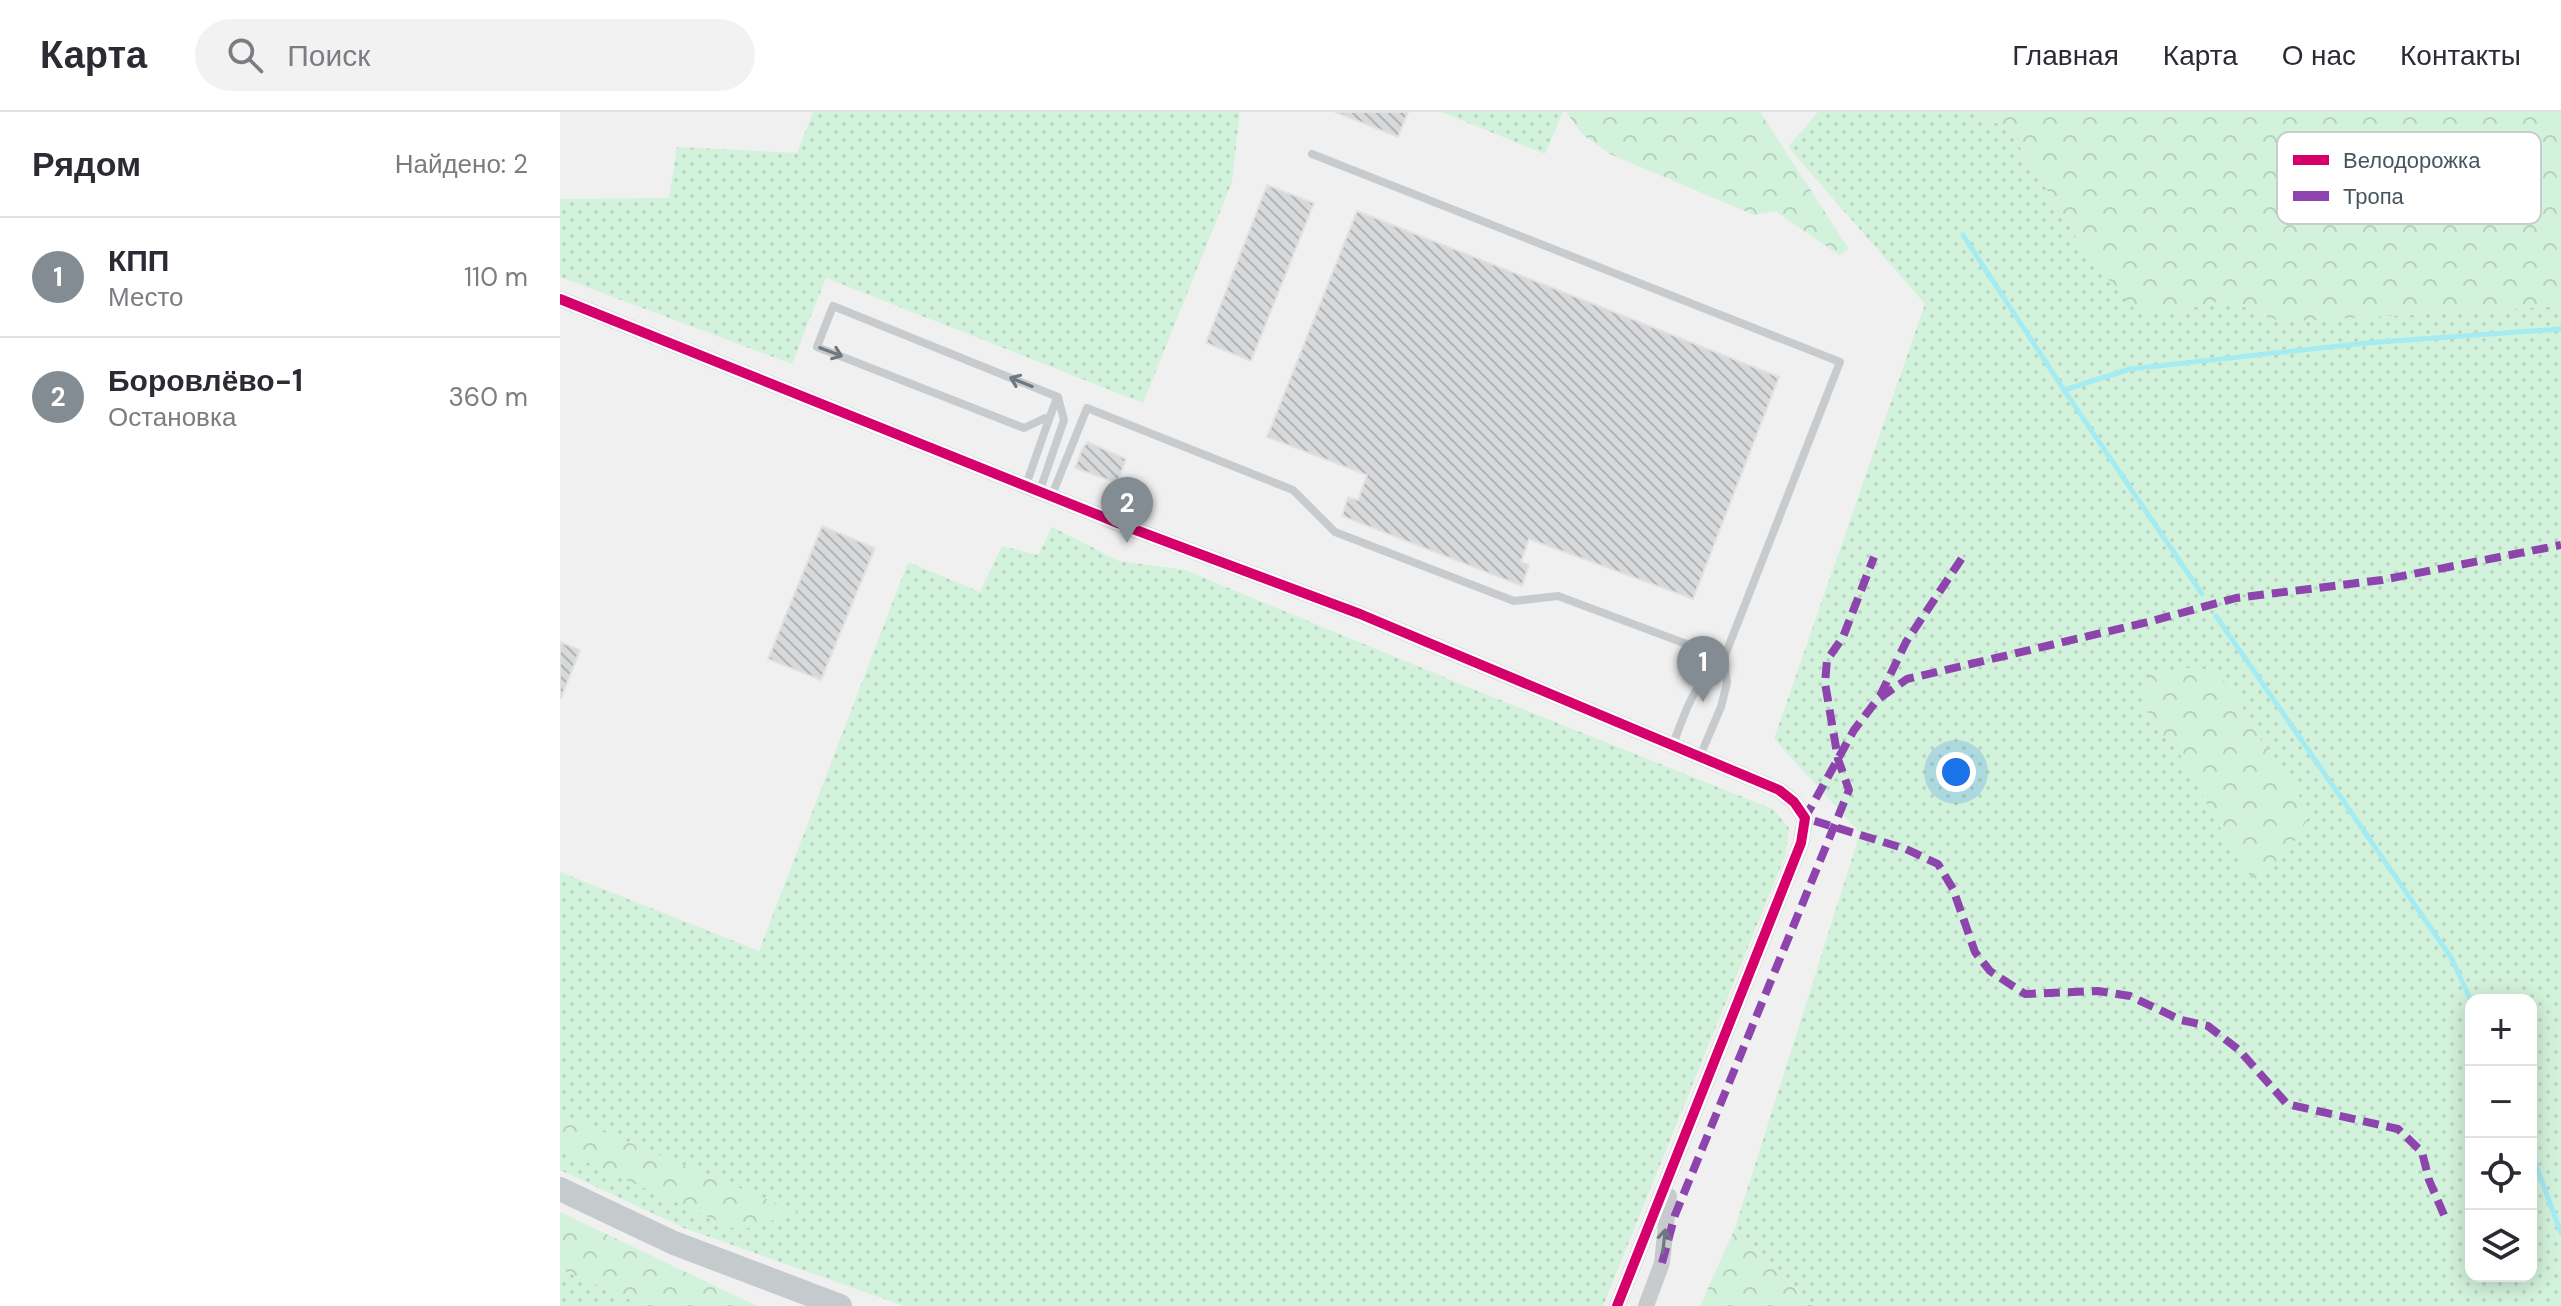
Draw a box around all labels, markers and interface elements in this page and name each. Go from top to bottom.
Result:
search box [195,19,755,91]
text: Карта [40,30,147,80]
icon: search [223,33,267,77]
text: Поиск [287,36,370,75]
text: Главная [2012,37,2119,74]
text: Карта [2163,37,2238,74]
text: О нас [2282,37,2356,74]
text: Контакты [2400,37,2521,74]
legend [2277,132,2541,224]
text: Рядом [32,142,141,187]
text: Велодорожка [2343,146,2481,175]
text: Найдено: 2 [395,147,528,181]
text: Тропа [2343,182,2405,211]
text: КПП [108,241,169,280]
text: 1 [53,260,63,294]
text: 110 m [464,260,528,294]
text: Место [108,280,184,314]
one-way arrow [818,346,843,360]
text: Боровлёво-1 [108,361,303,400]
one-way arrow [1009,374,1034,388]
text: 2 [50,380,66,414]
text: 360 m [448,380,528,414]
text: Остановка [108,400,236,434]
pin: 2 [1101,477,1153,543]
pin: 1 [1677,636,1729,702]
your location [1936,752,1976,792]
map controls [2465,994,2537,1282]
button: + [2465,994,2537,1066]
button: − [2465,1066,2537,1138]
button: locate [2465,1138,2537,1210]
button: layers [2465,1210,2537,1282]
one-way arrow [1656,1228,1671,1255]

